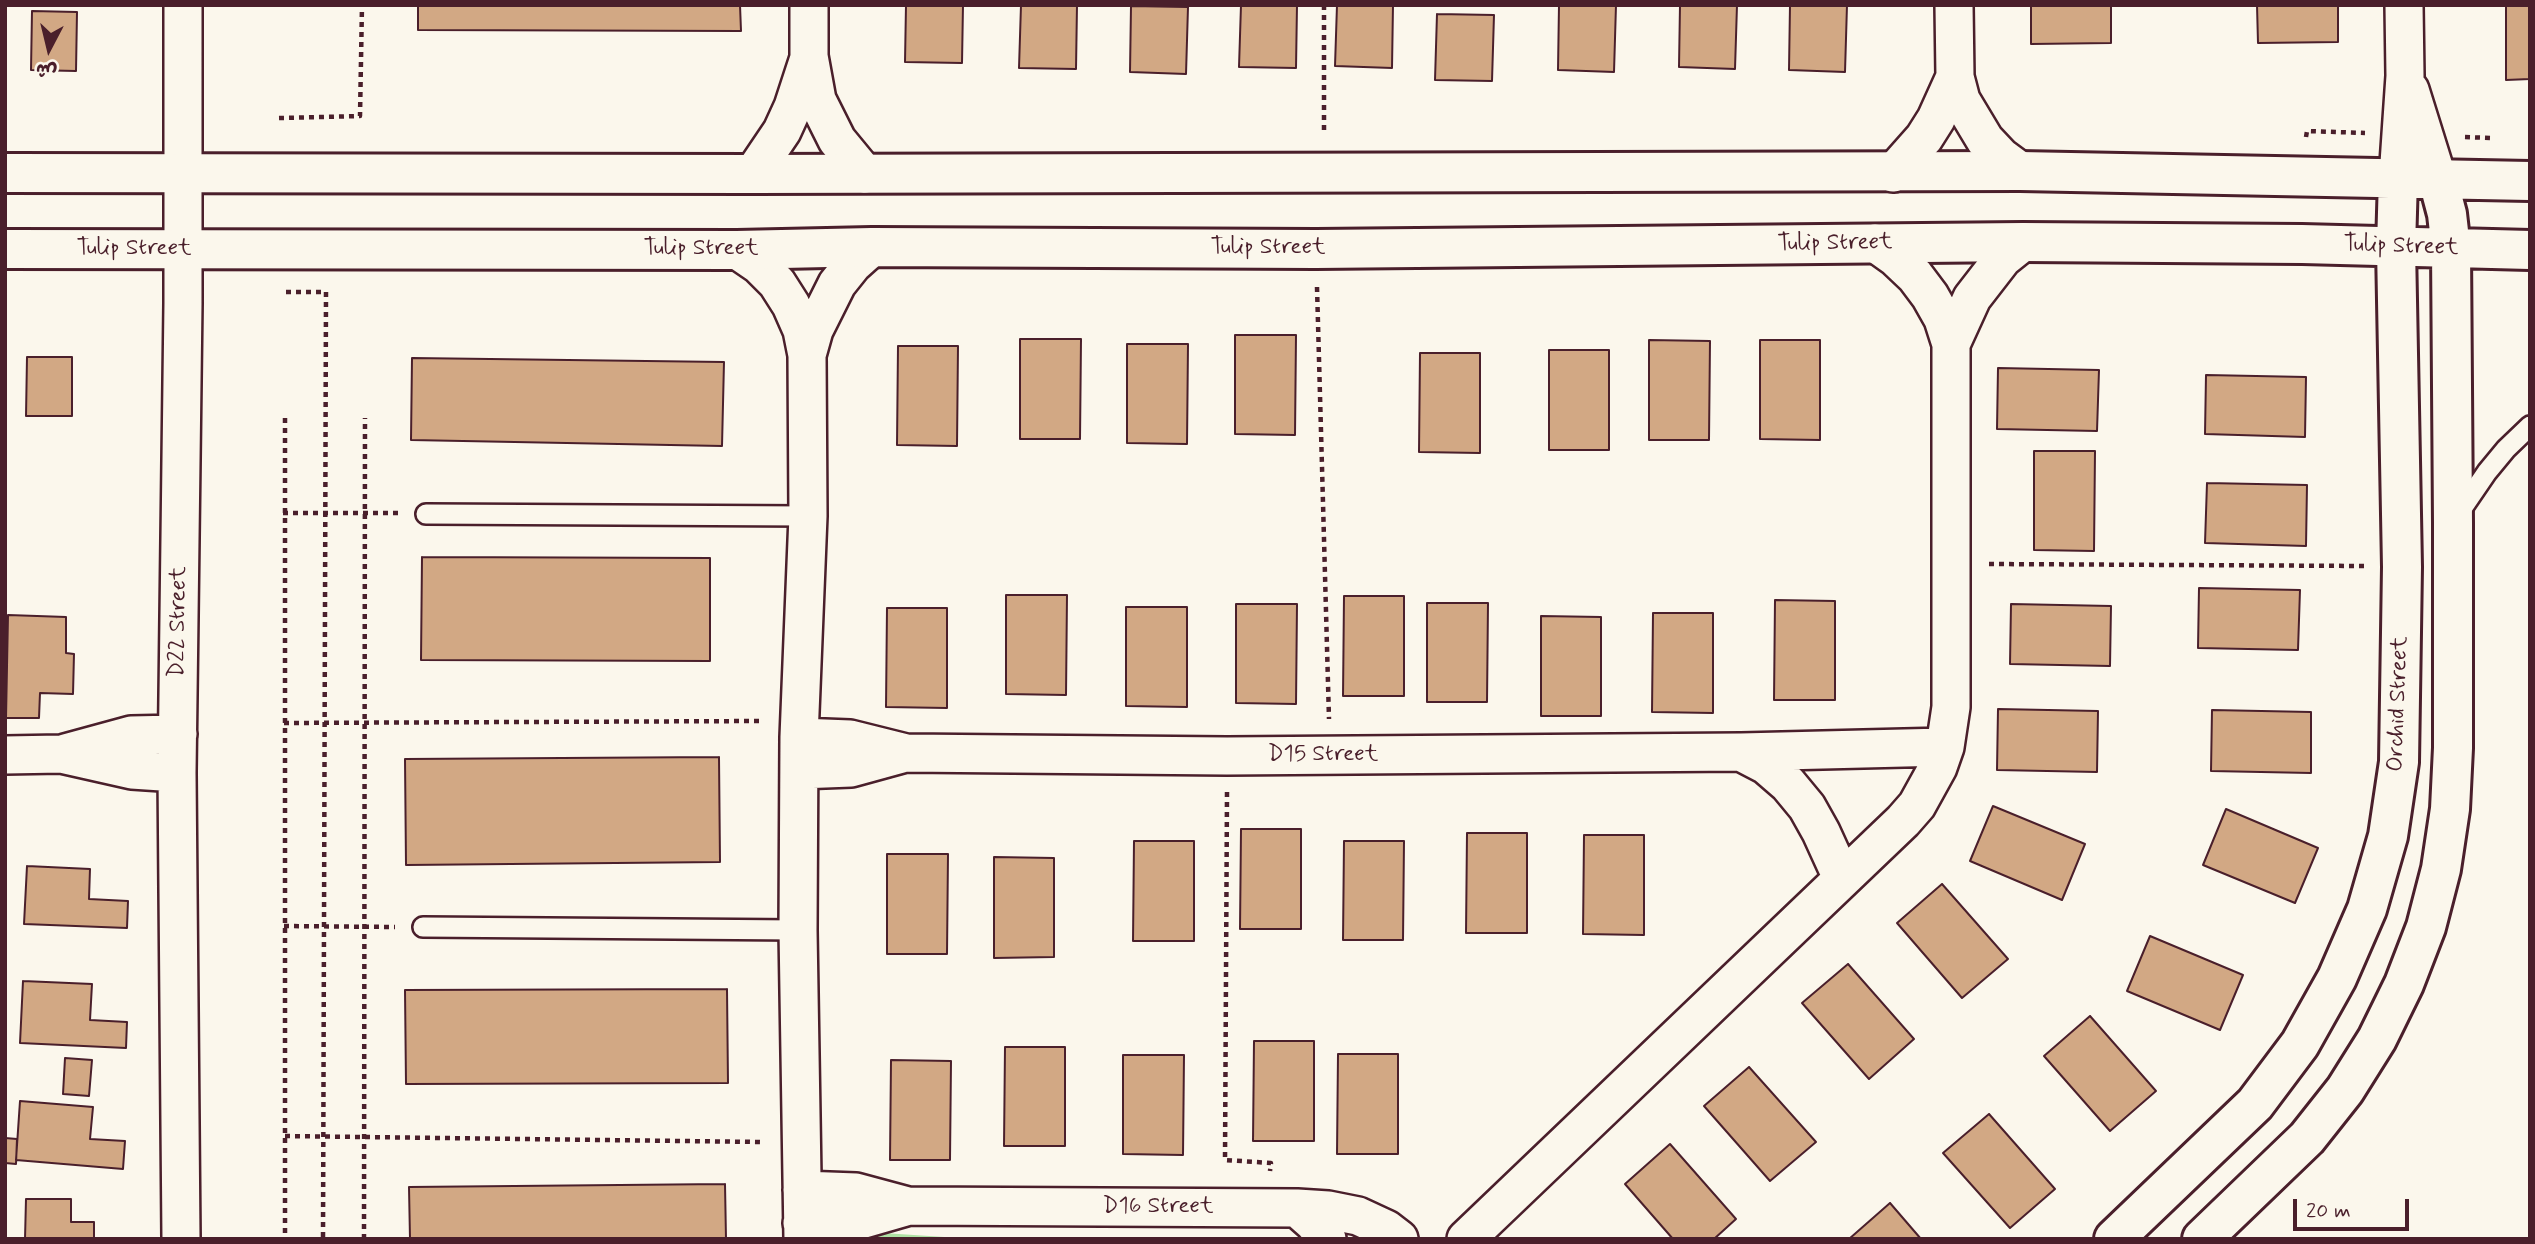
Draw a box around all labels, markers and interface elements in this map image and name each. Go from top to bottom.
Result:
north arrow [14,14,84,84]
text: ش [34,57,58,84]
street label: Tulip Street [1777,229,1893,259]
street label: Tulip Street [2343,231,2459,263]
street label: Tulip Street [1210,234,1326,262]
street label: Tulip Street [76,235,192,263]
street label: Tulip Street [643,235,759,263]
street label: D22 Street [164,566,194,678]
street label: Orchid Street [2383,636,2415,772]
street label: D15 Street [1268,741,1378,769]
scale bar [2297,1184,2412,1228]
street label: D16 Street [1103,1193,1213,1221]
text: 20 m [2306,1197,2351,1225]

